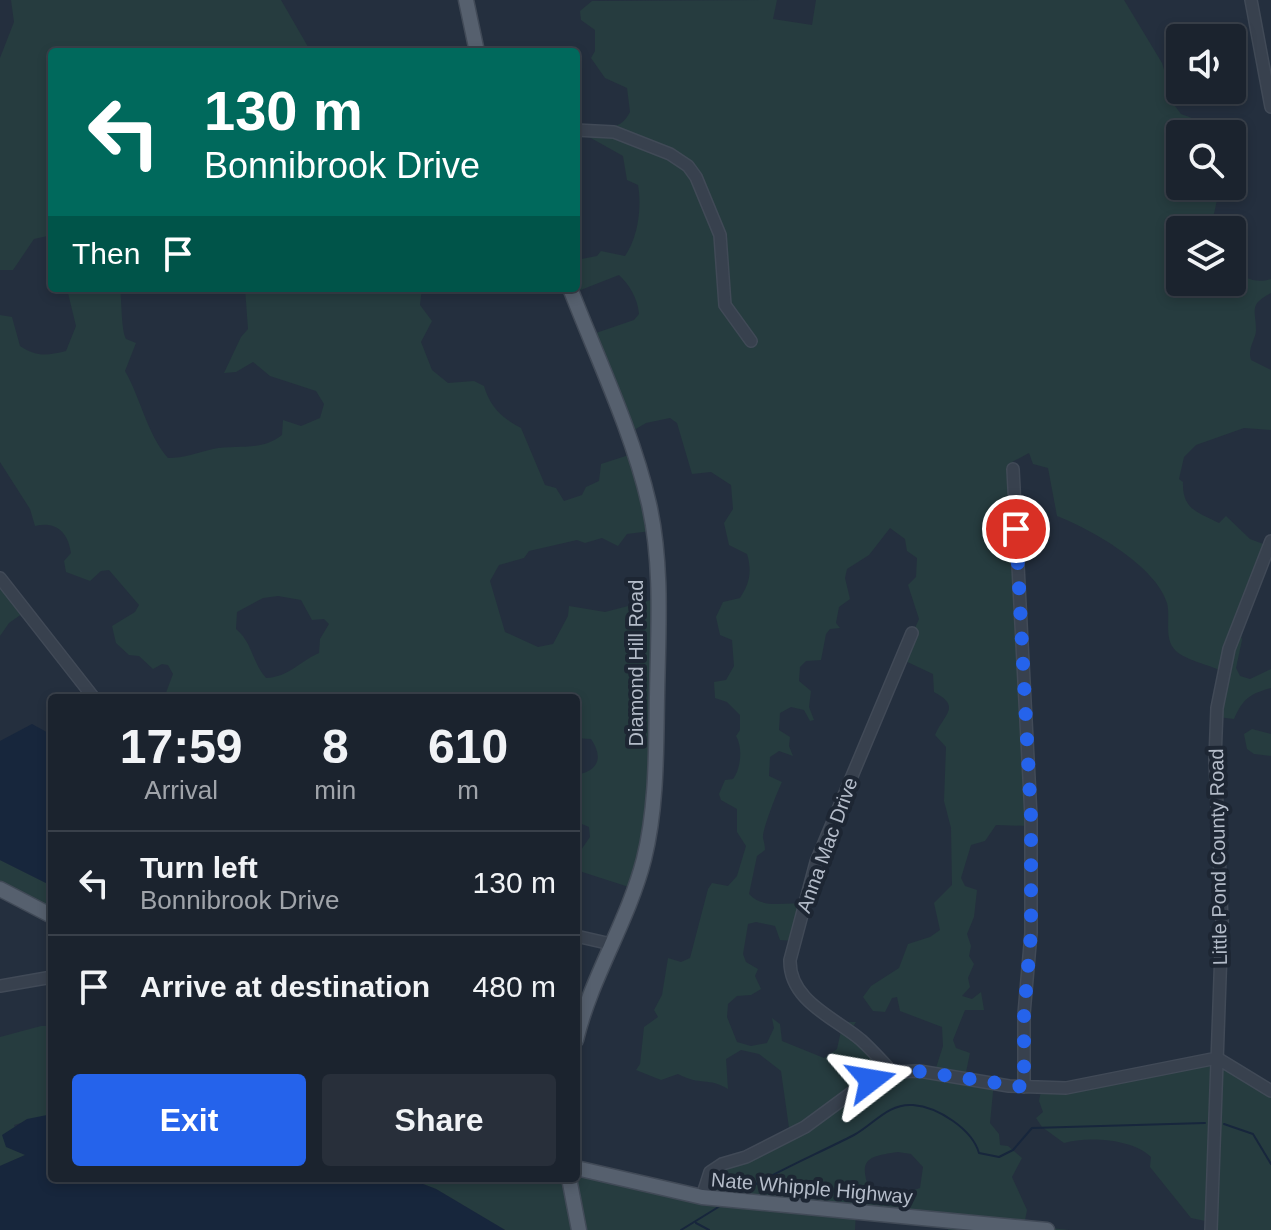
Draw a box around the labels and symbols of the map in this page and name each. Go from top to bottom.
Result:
pin [982,495,1050,563]
street label: Diamond Hill Road [625,580,647,746]
street label: Little Pond County Road [1205,748,1231,966]
street label: Anna Mac Drive [792,774,862,916]
position arrow [829,1038,913,1122]
street label: Nate Whipple Highway [710,1168,914,1208]

